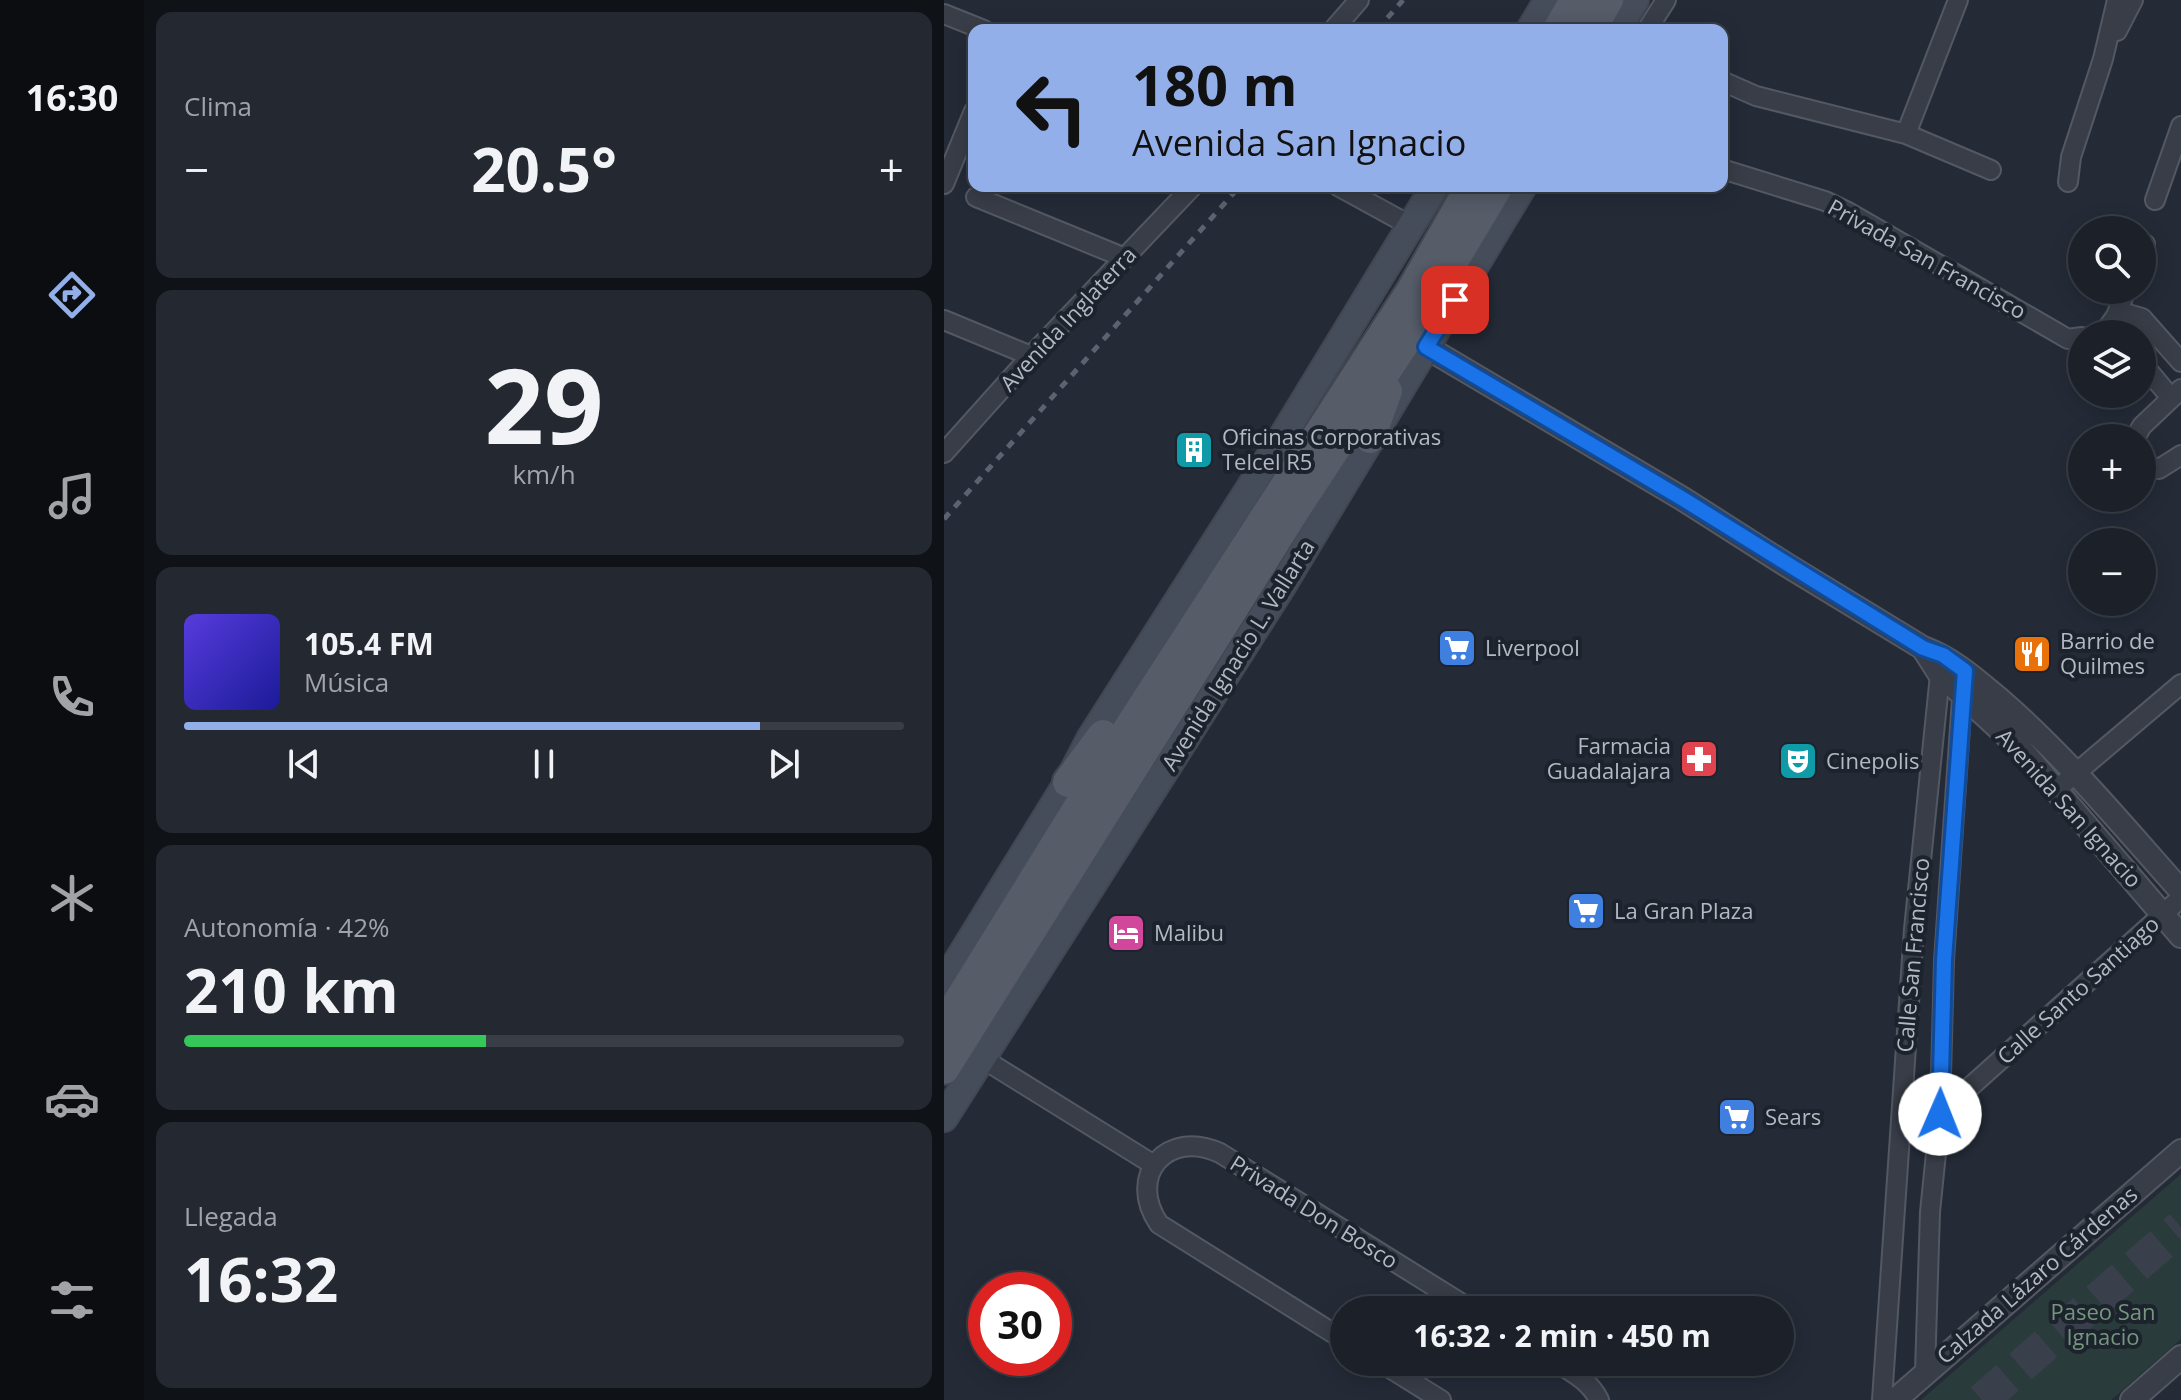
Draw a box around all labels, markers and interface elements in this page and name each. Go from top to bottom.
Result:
text: 180 m [1132,46,1298,122]
icon: left [1000,56,1104,160]
text: 16:30 [26,73,118,122]
text: Clima [184,88,252,124]
text: Avenida San Ignacio [1132,118,1466,167]
text: 20.5° [471,128,617,210]
text: − [184,139,209,199]
text: + [879,139,904,199]
street label: Privada San Francisco [1823,191,2032,325]
map controls [2068,216,2156,616]
button: search [2068,216,2156,304]
street label: Avenida Inglaterra [992,240,1142,397]
pin [1421,266,1489,334]
icon: directions [44,267,100,323]
icon: arrive [1433,278,1477,322]
button: layers [2068,320,2156,408]
text: 29 [485,333,603,474]
place label: Oficinas Corporativas Telcel R5 [1222,421,1441,476]
button: + [2068,424,2156,512]
building icon: Oficinas Corporativas Telcel R5 [1173,429,1215,471]
text: km/h [512,456,576,492]
icon: music [44,468,100,524]
button: − [2068,528,2156,616]
street label: Avenida Ignacio L. Vallarta [1154,533,1321,776]
text: 105.4 FM [304,623,434,664]
place label: Barrio de Quilmes [2060,625,2155,680]
supermarket icon: Liverpool [1436,627,1478,669]
place label: Liverpool [1485,632,1580,662]
restaurant icon: Barrio de Quilmes [2011,633,2053,675]
text: Música [304,664,389,700]
icon: phone [44,669,100,725]
street label: Avenida San Ignacio [1990,721,2149,893]
place label: Farmacia Guadalajara [1547,730,1671,785]
pharmacy icon: Farmacia Guadalajara [1678,738,1720,780]
theatre icon: Cinepolis [1777,740,1819,782]
icon: previous [282,742,326,786]
icon: pause [522,742,566,786]
icon: next [762,742,806,786]
place label: Cinepolis [1826,745,1920,775]
street label: Calle San Francisco [1889,856,1935,1053]
icon: climate [44,870,100,926]
supermarket icon: La Gran Plaza [1565,890,1607,932]
place label: La Gran Plaza [1614,895,1753,925]
street label: Calle Santo Santiago [1990,908,2165,1070]
text: Autonomía · 42% [184,909,390,945]
hotel icon: Malibu [1105,912,1147,954]
place label: Malibu [1154,917,1224,947]
text: 210 km [184,949,399,1031]
icon: car [44,1071,100,1127]
position arrow [1898,1072,1982,1156]
supermarket icon: Sears [1716,1096,1758,1138]
place label: Sears [1765,1101,1821,1131]
street label: Privada Don Bosco [1225,1147,1404,1275]
street label: Calzada Lázaro Cárdenas [1930,1179,2143,1370]
text: Llegada [184,1198,278,1234]
text: 16:32 [184,1238,338,1320]
icon: filters [44,1272,100,1328]
speed limit sign: 30 [968,1272,1072,1376]
park label: Paseo San Ignacio [2050,1296,2156,1351]
text: 16:32 · 2 min · 450 m [1413,1315,1711,1356]

